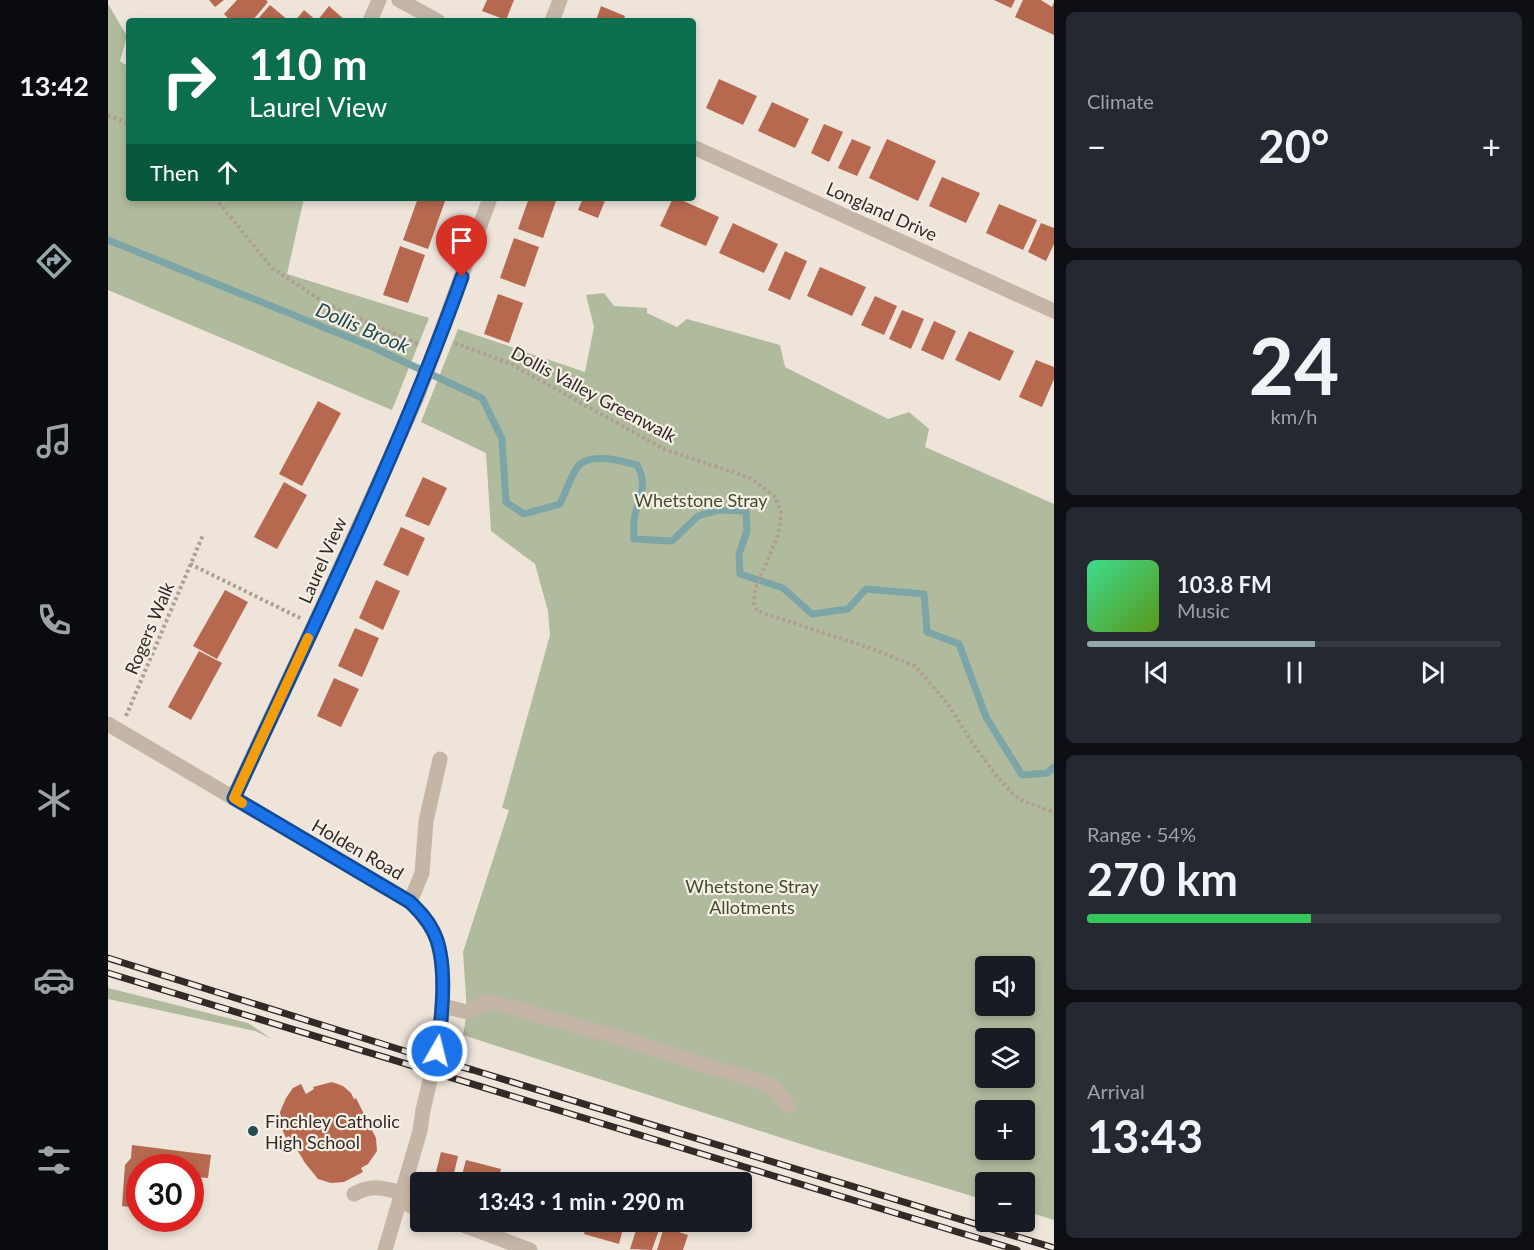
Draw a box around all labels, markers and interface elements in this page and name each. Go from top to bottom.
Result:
text: 110 m [249,39,367,89]
icon: right [150,42,228,120]
text: 13:42 [19,69,89,102]
text: Climate [1087,89,1154,113]
text: Laurel View [249,90,387,123]
text: 20° [1259,119,1329,173]
text: − [1087,126,1106,166]
text: + [1482,126,1501,166]
icon: ahead [211,156,244,189]
text: Then [150,159,199,186]
street label: Longland Drive [823,177,941,245]
pin [436,215,487,277]
icon: arrive [445,224,478,257]
icon: directions [33,240,75,282]
water label: Dollis Brook [313,297,414,358]
text: 24 [1249,318,1339,412]
street label: Dollis Valley Greenwalk [508,341,681,447]
text: km/h [1271,404,1317,428]
icon: music [33,420,75,462]
park label: Whetstone Stray [634,489,768,511]
street label: Laurel View [293,513,351,607]
text: 103.8 FM [1177,571,1272,598]
street label: Rogers Walk [120,578,179,677]
text: Music [1177,598,1230,622]
icon: phone [33,599,75,641]
icon: previous [1140,656,1173,689]
icon: pause [1278,656,1311,689]
icon: next [1416,656,1449,689]
icon: climate [33,779,75,821]
street label: Holden Road [308,814,408,884]
text: Range · 54% [1087,822,1196,846]
text: 270 km [1087,852,1238,906]
park label: Whetstone Stray Allotments [685,875,819,918]
map controls [975,956,1035,1232]
button: sound [975,956,1035,1016]
icon: car [33,959,75,1001]
position arrow [405,1019,469,1083]
button: layers [975,1028,1035,1088]
text: Arrival [1087,1079,1145,1103]
button: + [975,1100,1035,1160]
text: 13:43 [1087,1109,1203,1163]
place label: Finchley Catholic High School [265,1110,400,1153]
marker: Finchley Catholic High School [246,1124,260,1138]
icon: filters [33,1139,75,1181]
speed limit sign: 30 [126,1154,204,1232]
button: − [975,1172,1035,1232]
text: 13:43 · 1 min · 290 m [478,1188,684,1215]

